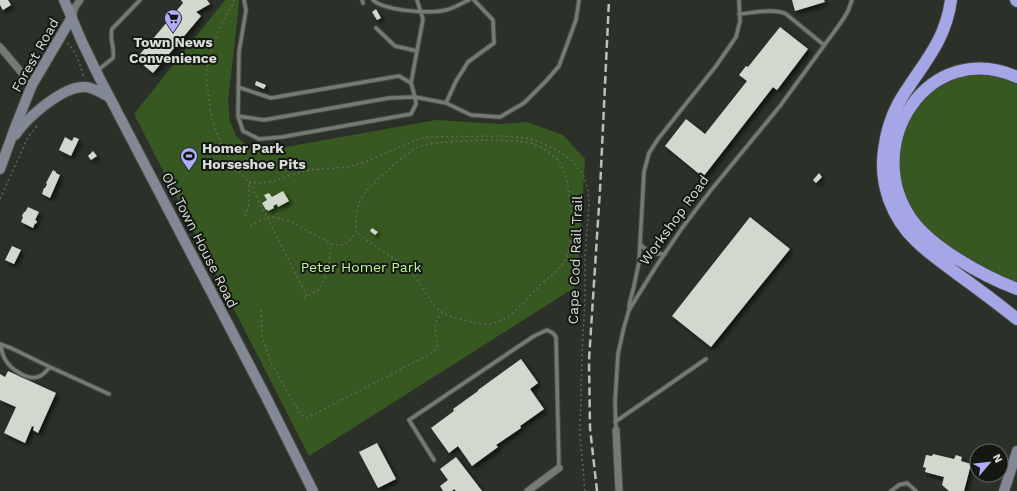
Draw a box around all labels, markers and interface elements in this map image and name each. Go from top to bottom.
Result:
supermarket icon: Town News Convenience [163,8,183,33]
street label: Forest Road [8,15,62,95]
place label: Town News Convenience [129,34,217,66]
place label: Homer Park Horseshoe Pits [202,140,306,172]
sports icon: Homer Park Horseshoe Pits [179,146,199,171]
street label: Old Town House Road [159,170,241,310]
street label: Workshop Road [636,172,712,268]
street label: Cape Cod Rail Trail [565,195,585,325]
park label: Peter Homer Park [301,259,421,275]
north arrow [969,443,1009,483]
text: N [990,452,1005,465]

